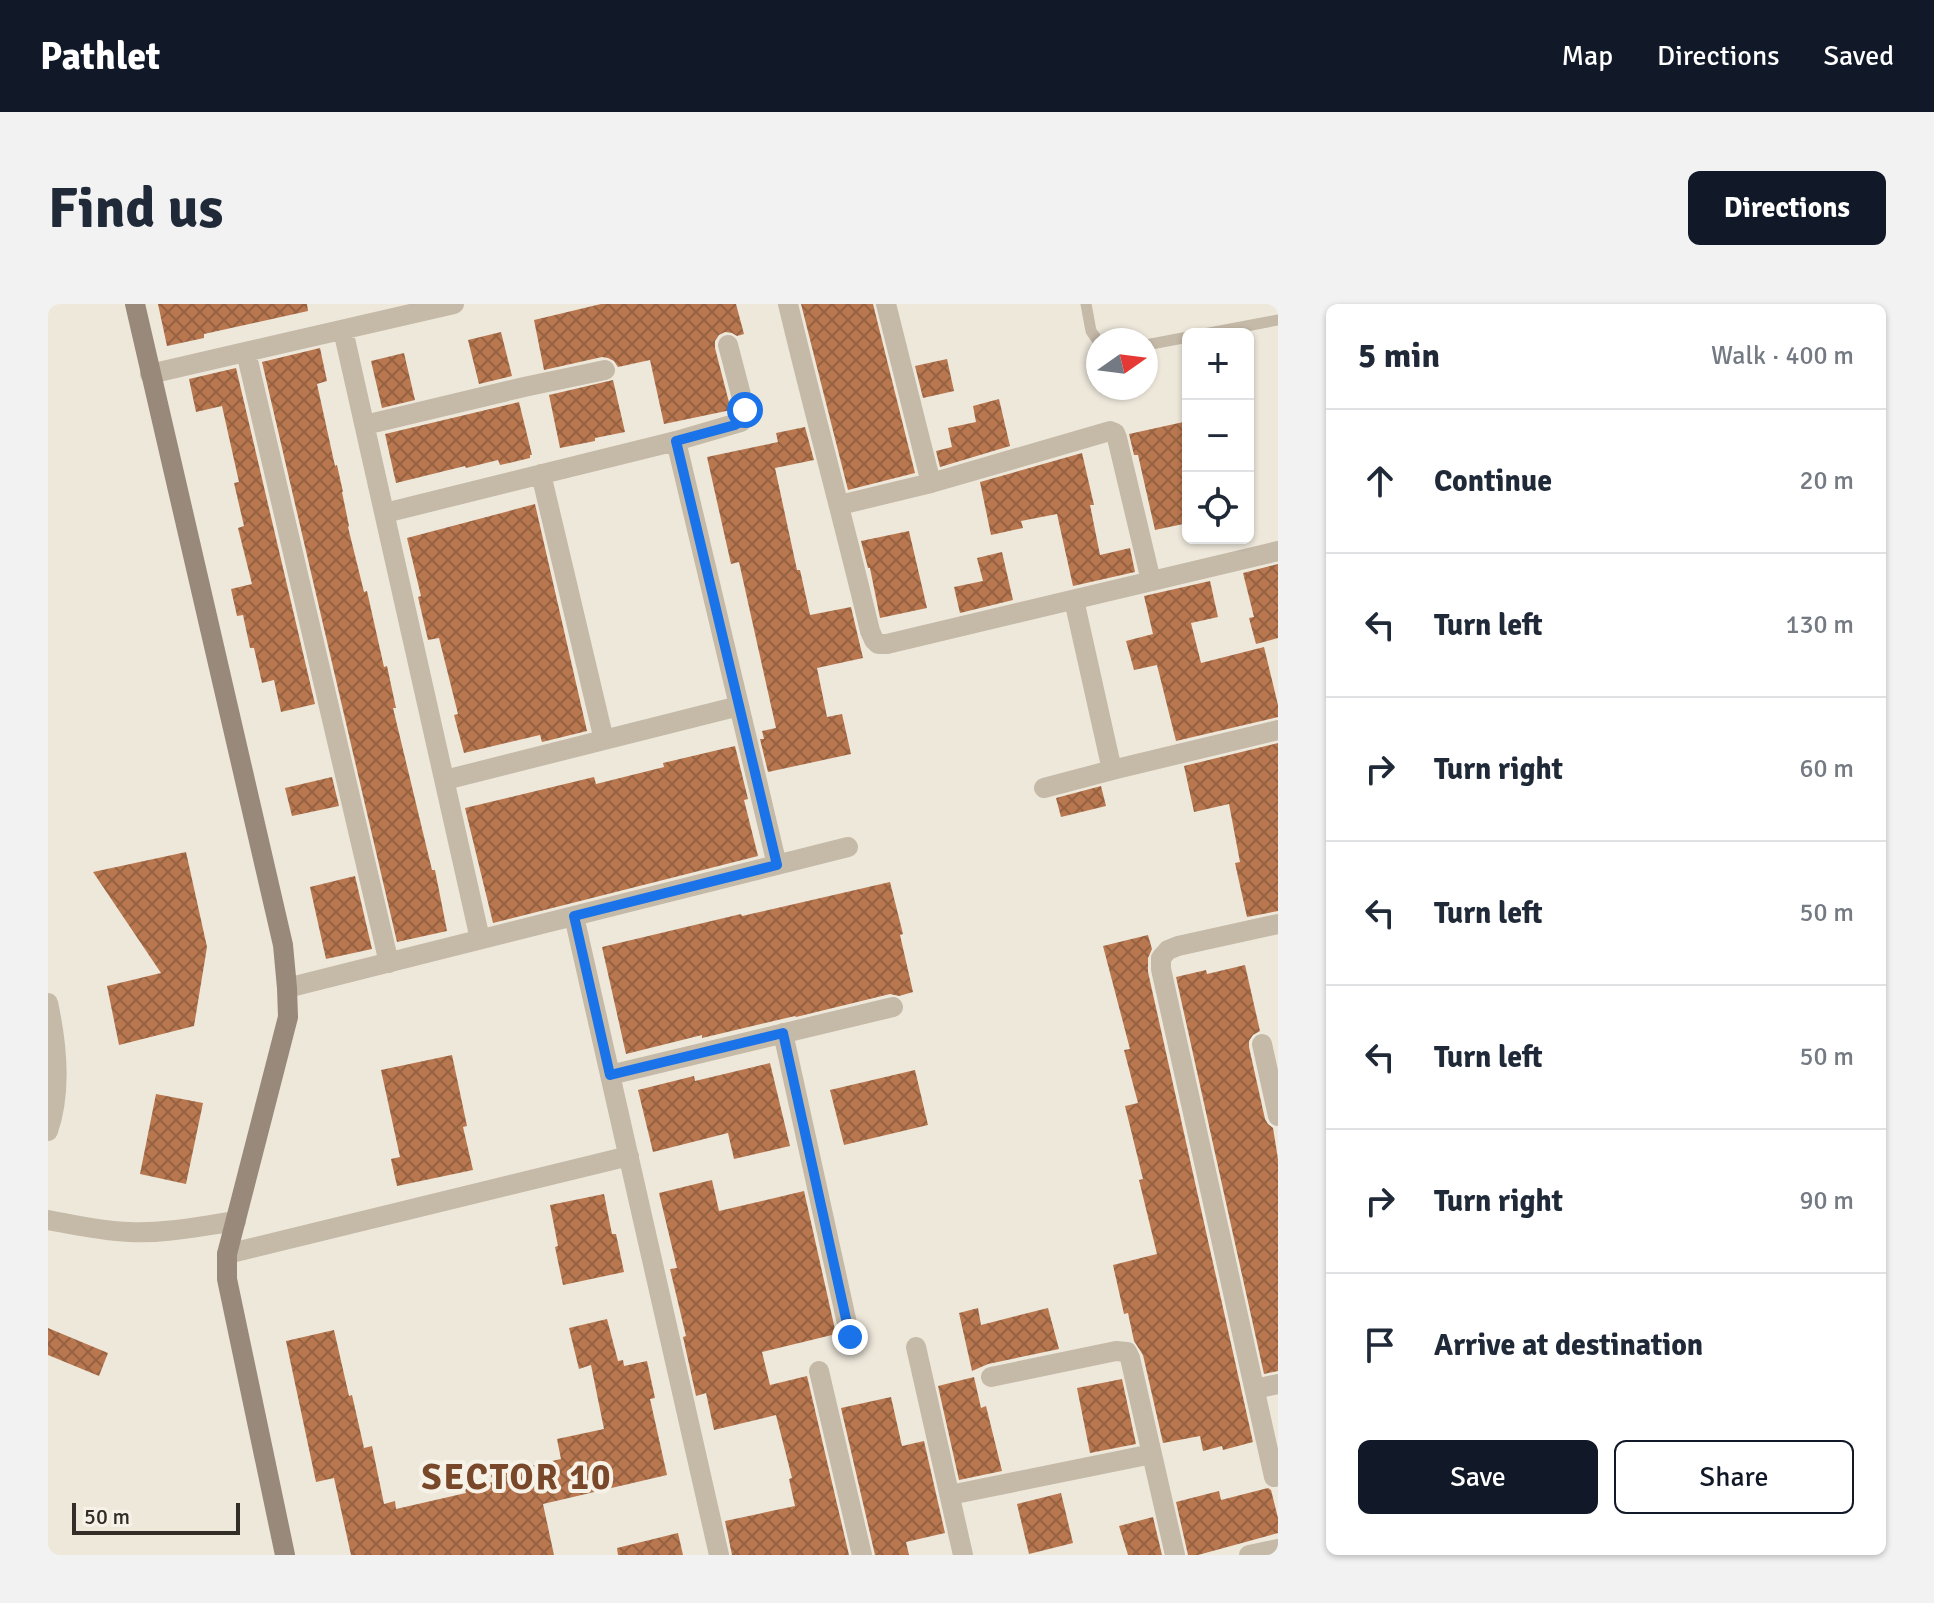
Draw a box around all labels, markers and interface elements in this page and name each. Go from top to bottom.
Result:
text: Pathlet [40,33,160,80]
text: Map [1561,39,1613,73]
text: Directions [1657,39,1779,73]
text: Saved [1823,39,1894,73]
button: Directions [1688,171,1886,245]
text: Find us [48,174,223,243]
north arrow [1086,328,1158,400]
map controls [1182,328,1254,544]
button: + [1182,328,1254,400]
text: 5 min [1358,335,1440,377]
text: Walk · 400 m [1711,340,1854,372]
route start [727,392,763,428]
button: − [1182,400,1254,472]
icon: ahead [1358,459,1402,503]
text: Continue [1434,463,1552,500]
text: 20 m [1799,465,1854,497]
button: locate [1182,472,1254,544]
icon: left [1358,603,1402,647]
text: Turn left [1434,607,1543,644]
text: 130 m [1785,609,1854,641]
icon: right [1358,747,1402,791]
text: Turn right [1434,751,1563,788]
text: 60 m [1799,753,1854,785]
icon: left [1358,891,1402,935]
text: Turn left [1434,895,1543,932]
text: 50 m [1799,897,1854,929]
icon: left [1358,1035,1402,1079]
text: Turn left [1434,1039,1543,1076]
text: 50 m [1799,1041,1854,1073]
icon: right [1358,1179,1402,1223]
text: Turn right [1434,1183,1563,1220]
text: 90 m [1799,1185,1854,1217]
route end [832,1319,868,1355]
icon: arrive [1358,1323,1402,1367]
text: Arrive at destination [1434,1327,1703,1364]
button: Save [1358,1440,1598,1514]
button: Share [1614,1440,1854,1514]
district label: SECTOR 10 [422,1455,612,1500]
scale bar [72,1499,240,1535]
text: 50 m [84,1503,130,1530]

